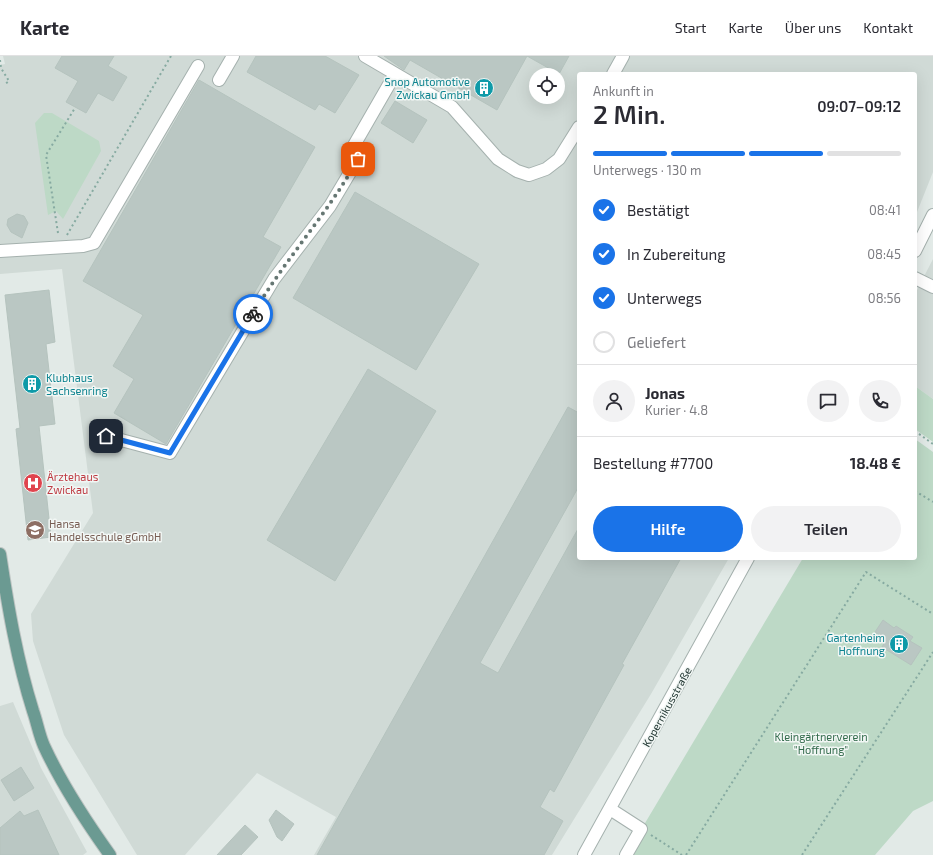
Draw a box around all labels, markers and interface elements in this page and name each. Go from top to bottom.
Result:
text: Karte [20,16,70,39]
text: Start [675,19,706,36]
text: Karte [728,19,763,36]
text: Über uns [785,19,841,36]
text: Kontakt [863,19,913,36]
map controls [529,68,565,104]
button: locate [529,68,565,104]
place label: Snop Automotive Zwickau GmbH [385,75,470,101]
building icon: Snop Automotive Zwickau GmbH [473,77,495,99]
text: Ankunft in [593,83,654,99]
text: 09:07–09:12 [817,97,901,115]
text: 2 Min. [593,98,665,129]
pin [341,142,375,176]
icon: bag [347,148,369,170]
text: Unterwegs · 130 m [593,162,701,178]
icon: check [593,199,615,221]
text: Bestätigt [627,201,689,219]
text: 08:41 [869,202,901,218]
icon: check [593,243,615,265]
text: In Zubereitung [627,245,726,263]
text: 08:45 [867,246,901,262]
icon: check [593,287,615,309]
text: Unterwegs [627,289,702,307]
text: 08:56 [868,290,901,306]
courier [233,294,273,334]
icon: bike [242,303,264,325]
text: Geliefert [627,333,686,351]
place label: Klubhaus Sachsenring [46,371,108,397]
building icon: Klubhaus Sachsenring [21,373,43,395]
button: person [593,380,635,422]
button: chat [807,380,849,422]
button: phone [859,380,901,422]
text: Jonas [645,384,685,402]
text: Kurier · 4.8 [645,402,708,418]
pin [89,419,123,453]
icon: home [95,425,117,447]
text: Bestellung #7700 [593,454,713,472]
text: 18.48 € [850,454,901,472]
place label: Ärztehaus Zwickau [47,470,99,496]
hospital icon: Ärztehaus Zwickau [22,472,44,494]
button: Hilfe [593,506,743,552]
button: Teilen [751,506,901,552]
place label: Hansa Handelsschule gGmbH [49,517,161,543]
school or university icon: Hansa Handelsschule gGmbH [24,519,46,541]
place label: Gartenheim Hoffnung [826,631,885,657]
building icon: Gartenheim Hoffnung [888,633,910,655]
street label: Kopernikusstraße [639,664,694,749]
park label: Kleingärtnerverein "Hoffnung" [774,730,868,756]

